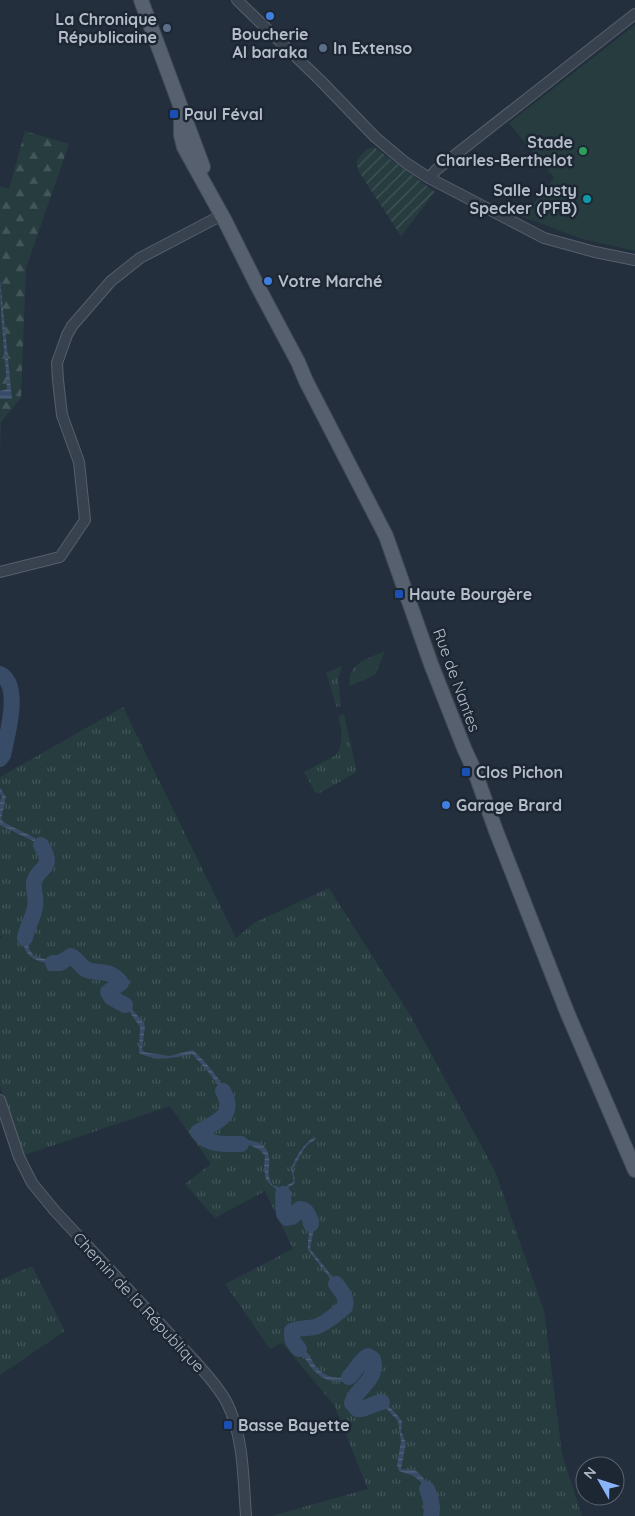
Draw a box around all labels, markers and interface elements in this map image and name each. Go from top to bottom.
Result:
place label: La Chronique Républicaine [55,9,157,47]
marker: Boucherie Al baraka [264,10,276,22]
marker: La Chronique Républicaine [161,22,173,34]
place label: Boucherie Al baraka [231,24,309,62]
place label: In Extenso [333,38,412,58]
marker: In Extenso [317,42,329,54]
place label: Paul Féval [184,104,263,124]
marker: Paul Féval [168,108,180,120]
place label: Stade Charles-Berthelot [436,132,573,170]
marker: Stade Charles-Berthelot [577,145,589,157]
place label: Salle Justy Specker (PFB) [469,180,577,218]
marker: Salle Justy Specker (PFB) [581,193,593,205]
place label: Votre Marché [278,271,382,291]
marker: Votre Marché [262,275,274,287]
place label: Haute Bourgère [409,584,532,604]
marker: Haute Bourgère [393,588,405,600]
street label: Rue de Nantes [429,626,485,734]
place label: Clos Pichon [476,762,563,782]
marker: Clos Pichon [460,766,472,778]
place label: Garage Brard [456,795,562,815]
marker: Garage Brard [440,799,452,811]
street label: Chemin de la République [69,1228,209,1376]
place label: Basse Bayette [238,1415,350,1435]
marker: Basse Bayette [222,1419,234,1431]
north arrow [575,1456,625,1506]
text: N [580,1463,600,1482]

